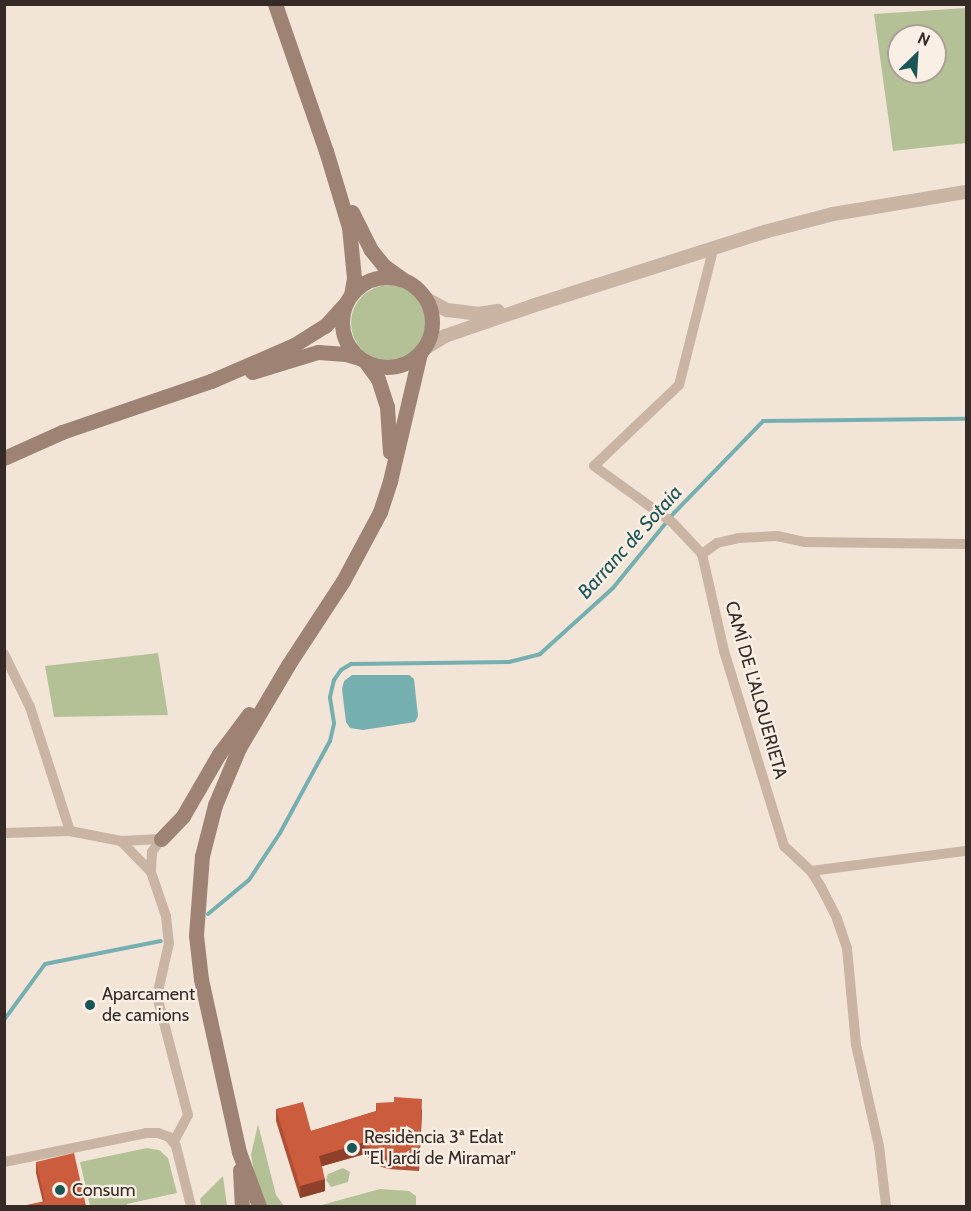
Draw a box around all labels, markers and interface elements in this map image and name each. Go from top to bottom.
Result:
north arrow [887,24,947,84]
text: N [915,28,933,50]
water label: Barranc de Sotaia [573,480,687,604]
street label: CAMÍ DE L'ALQUERIETA [720,599,792,781]
place label: Aparcament de camions [102,984,195,1026]
marker: Aparcament de camions [83,998,97,1012]
place label: Residència 3ª Edat "El Jardí de Miramar" [364,1127,516,1170]
marker: Residència 3ª Edat "El Jardí de Miramar" [345,1141,359,1155]
place label: Consum [72,1179,135,1201]
marker: Consum [53,1183,67,1197]

